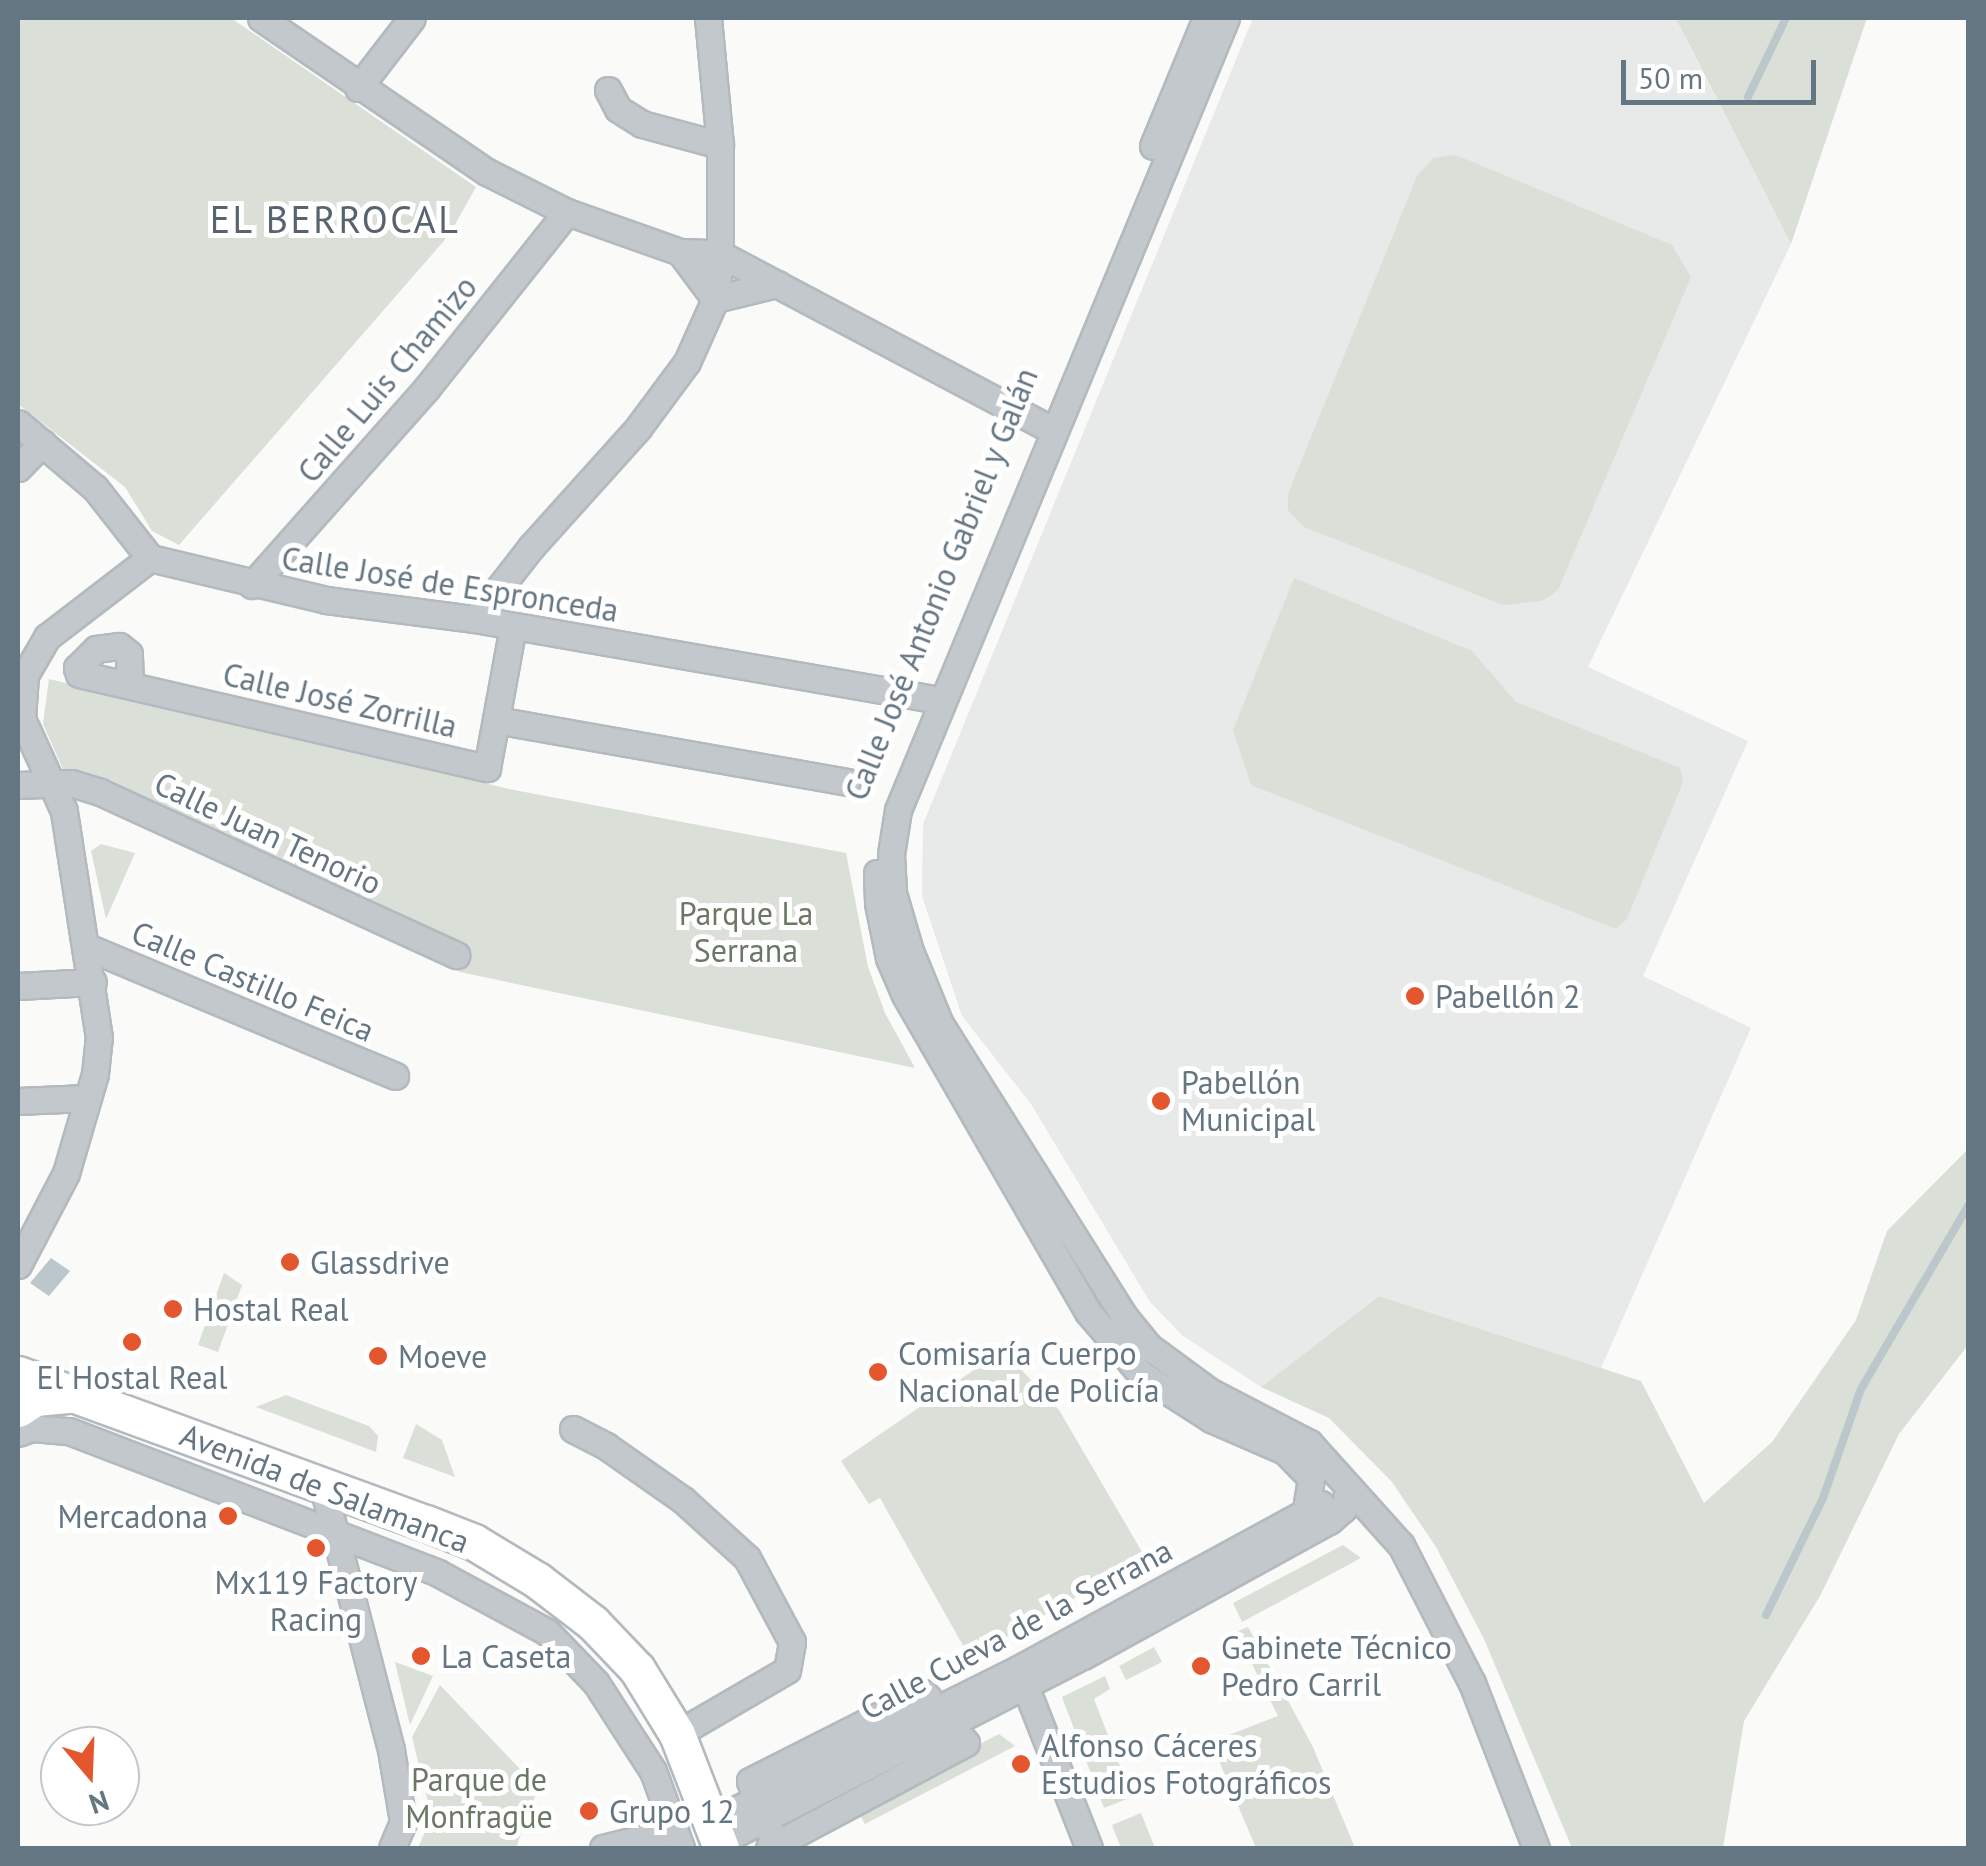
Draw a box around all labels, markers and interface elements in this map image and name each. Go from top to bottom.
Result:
scale bar [1626,40,1821,102]
text: 50 m [1638,58,1703,97]
district label: EL BERROCAL [209,196,461,242]
street label: Calle Luis Chamizo [289,268,485,490]
street label: Calle José Antonio Gabriel y Galán [836,361,1046,807]
street label: Calle José de Espronceda [279,538,621,630]
street label: Calle José Zorrilla [219,654,461,746]
street label: Calle Juan Tenorio [148,763,388,903]
park label: Parque La Serrana [679,895,813,970]
street label: Calle Castillo Feica [126,913,380,1049]
place label: Pabellón 2 [1435,977,1581,1015]
marker: Pabellón 2 [1404,985,1426,1007]
place label: Pabellón Municipal [1181,1064,1315,1139]
marker: Pabellón Municipal [1150,1090,1172,1112]
place label: Glassdrive [310,1243,450,1281]
marker: Glassdrive [279,1251,301,1273]
place label: Hostal Real [193,1290,349,1328]
marker: Hostal Real [162,1298,184,1320]
marker: El Hostal Real [121,1331,143,1353]
place label: Comisaría Cuerpo Nacional de Policía [898,1335,1160,1410]
place label: Moeve [398,1337,487,1375]
marker: Moeve [367,1345,389,1367]
place label: El Hostal Real [37,1358,227,1396]
marker: Comisaría Cuerpo Nacional de Policía [867,1361,889,1383]
street label: Avenida de Salamanca [175,1415,475,1561]
place label: Mercadona [58,1497,208,1535]
marker: Mercadona [217,1505,239,1527]
street label: Calle Cueva de la Serrana [854,1530,1178,1728]
marker: Mx119 Factory Racing [305,1537,327,1559]
place label: Mx119 Factory Racing [215,1564,417,1639]
place label: Gabinete Técnico Pedro Carril [1221,1629,1453,1704]
place label: La Caseta [441,1637,571,1675]
marker: La Caseta [410,1645,432,1667]
marker: Gabinete Técnico Pedro Carril [1190,1655,1212,1677]
north arrow [40,1726,140,1826]
place label: Alfonso Cáceres Estudios Fotográficos [1041,1727,1332,1802]
marker: Alfonso Cáceres Estudios Fotográficos [1010,1753,1032,1775]
park label: Parque de Monfragüe [405,1761,553,1836]
text: N [85,1782,114,1823]
place label: Grupo 12 [609,1792,735,1830]
marker: Grupo 12 [578,1800,600,1822]

